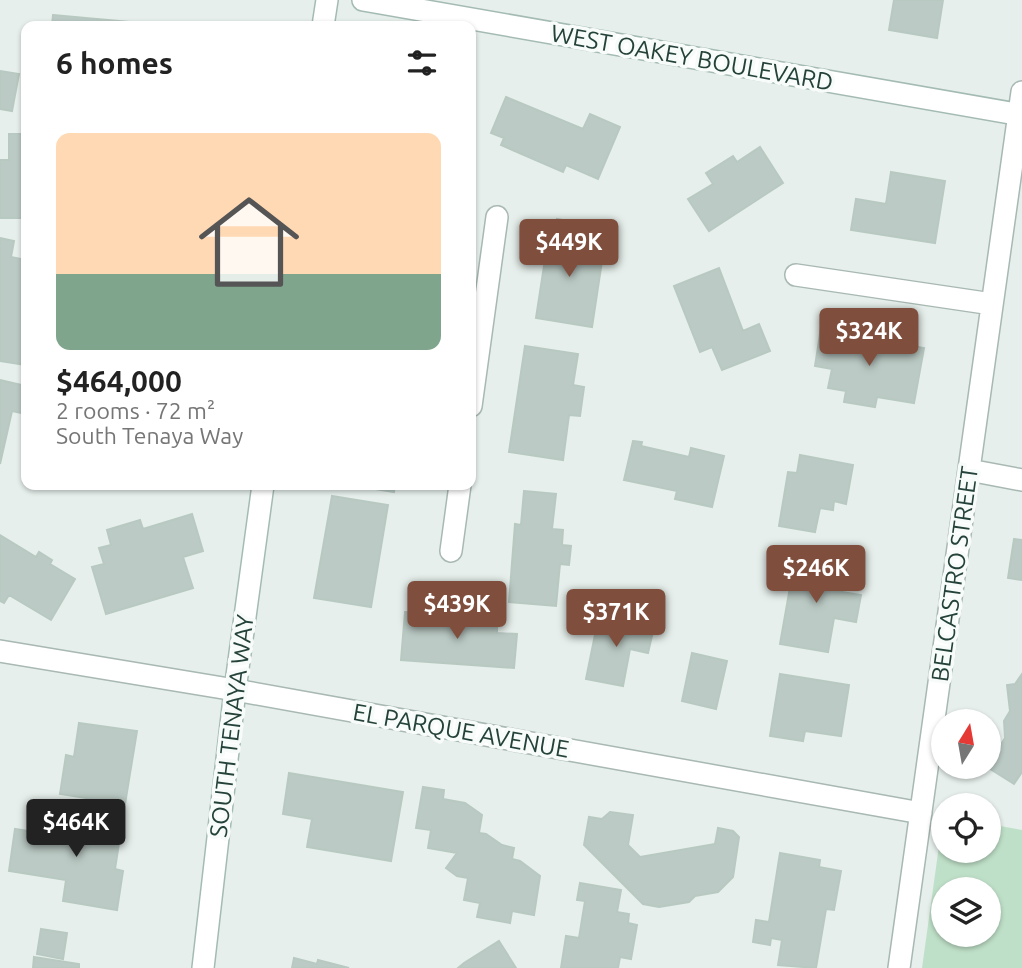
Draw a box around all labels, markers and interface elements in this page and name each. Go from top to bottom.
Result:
street label: WEST OAKEY BOULEVARD [549,19,835,96]
icon: filters [403,44,441,82]
text: 6 homes [56,46,173,80]
icon: home [186,179,312,305]
pin: $449K [520,219,618,279]
text: $449K [535,229,603,254]
pin: $324K [820,308,918,368]
text: $324K [835,318,903,343]
text: $464,000 [56,364,182,398]
text: 2 rooms · 72 m² [56,398,215,423]
text: South Tenaya Way [56,423,243,448]
street label: BELCASTRO STREET [926,464,983,683]
pin: $246K [767,546,865,605]
text: $246K [782,555,850,580]
pin: $439K [408,582,506,641]
pin: $371K [567,590,665,649]
text: $439K [423,591,491,616]
text: $371K [582,599,650,624]
street label: SOUTH TENAYA WAY [204,613,259,839]
street label: EL PARQUE AVENUE [351,698,571,763]
north arrow [931,709,1001,779]
map controls [931,709,1001,947]
button: locate [931,793,1001,863]
pin: $464K [27,800,125,859]
text: $464K [42,809,110,834]
button: layers [931,877,1001,947]

